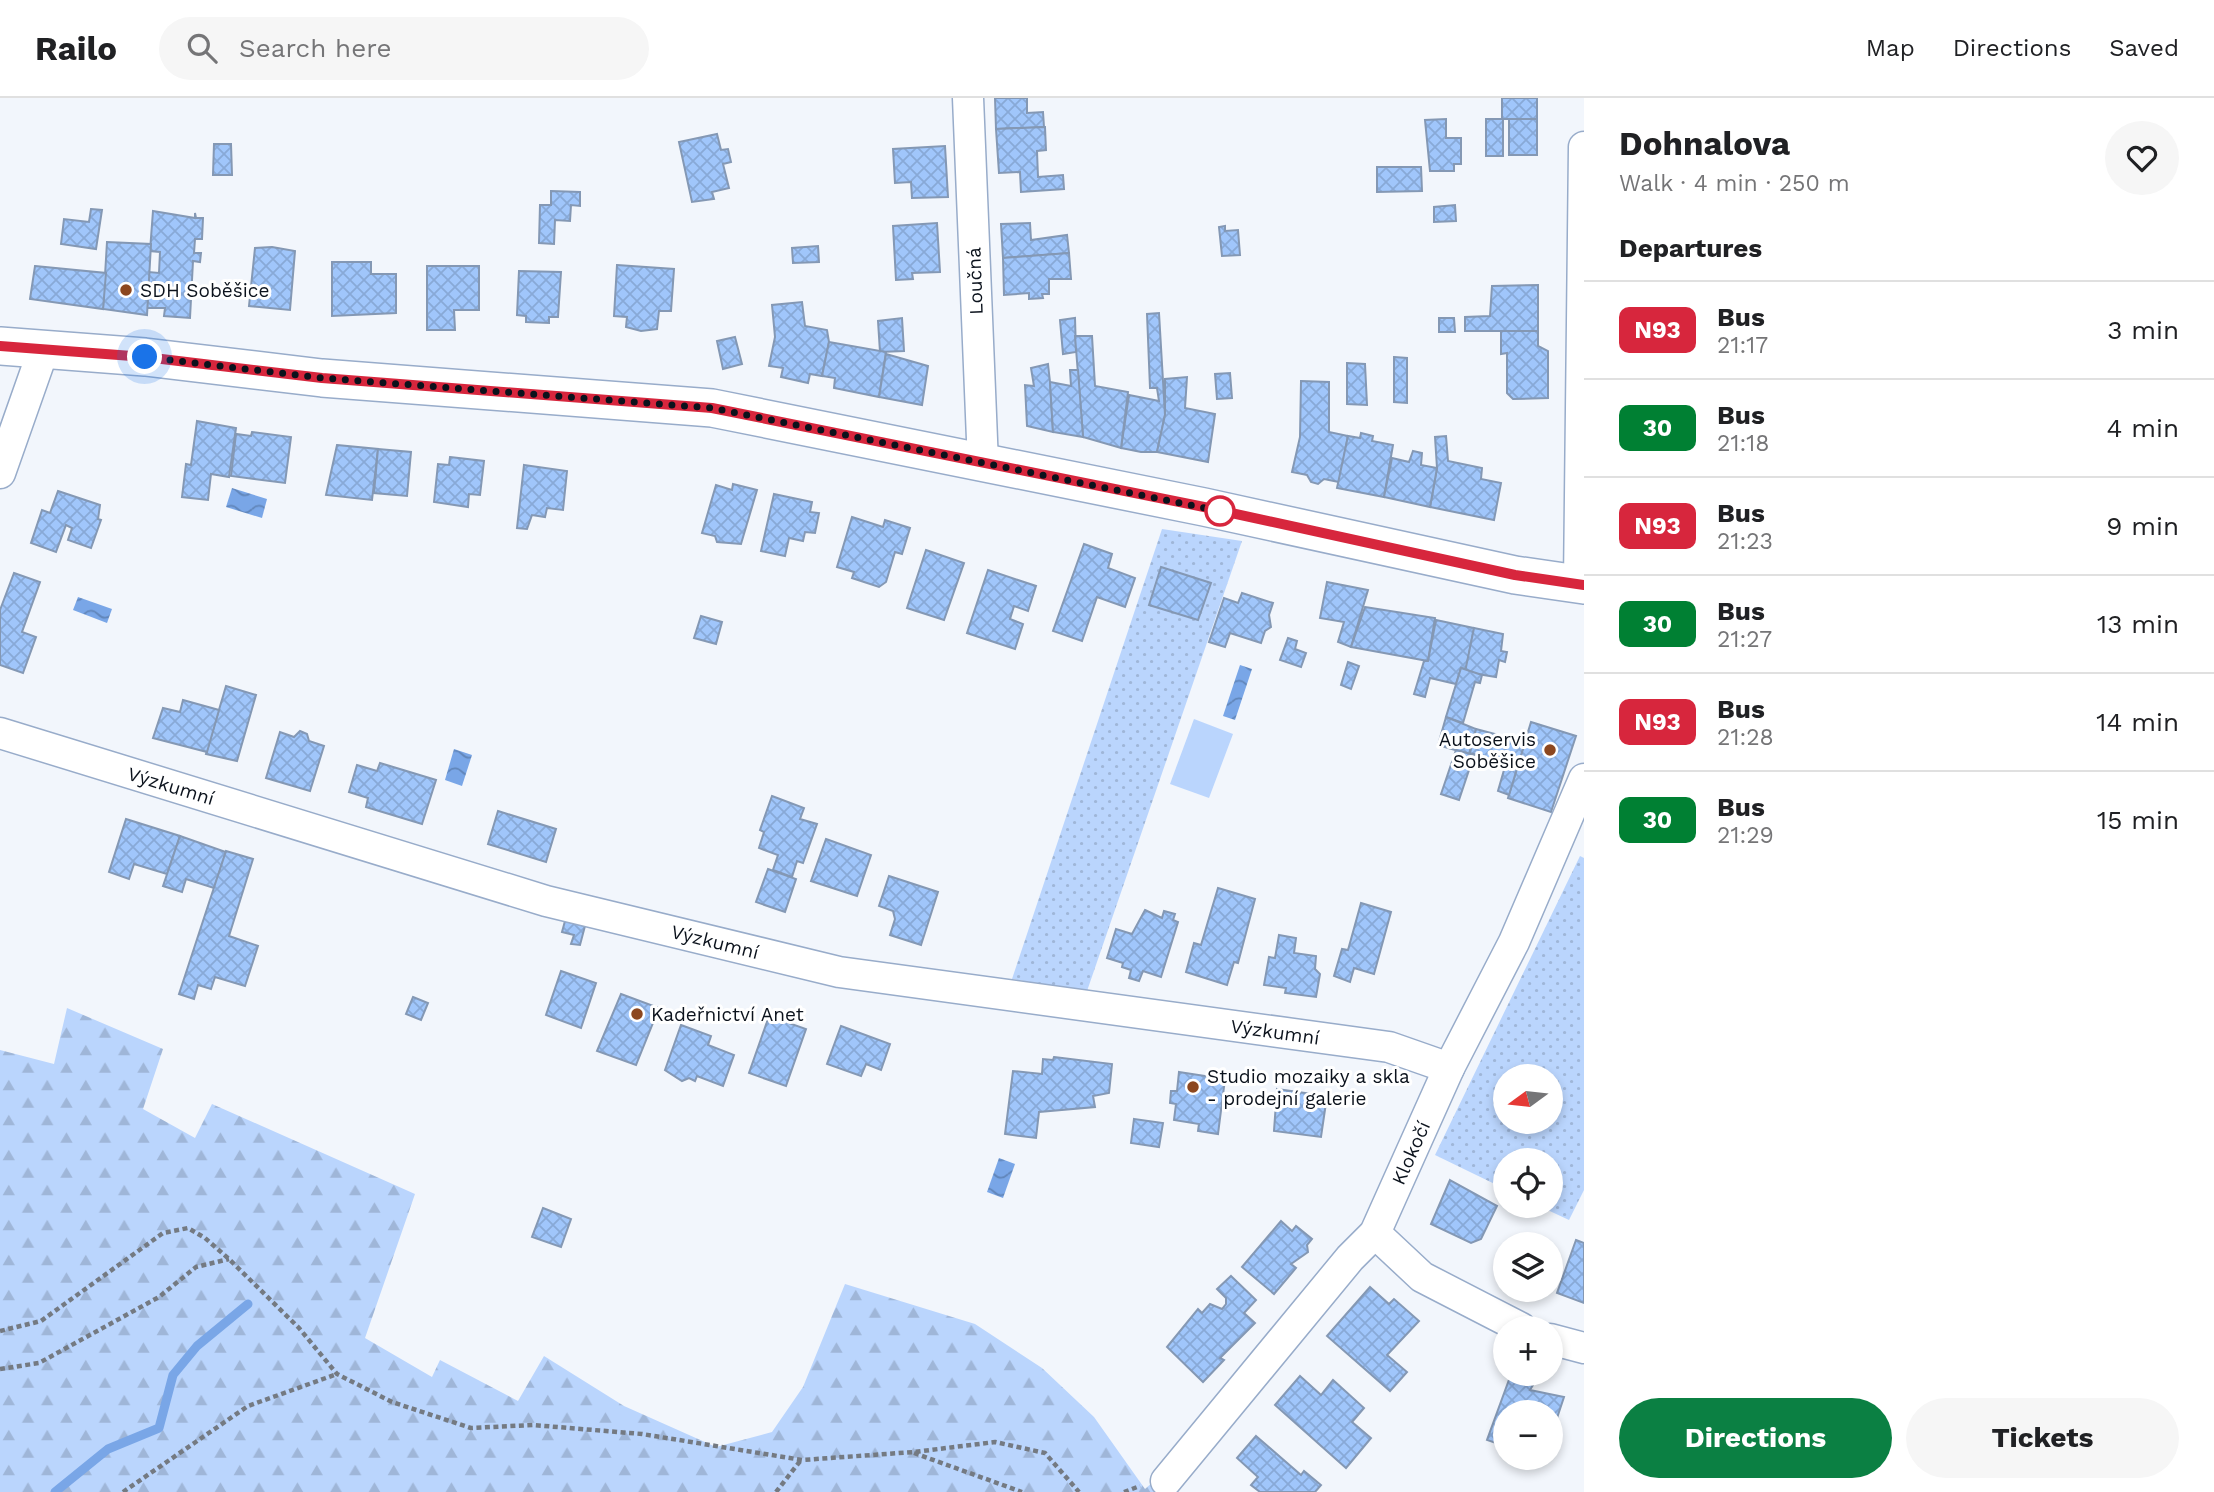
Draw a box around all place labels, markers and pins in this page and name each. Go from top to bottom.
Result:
place label: SDH Soběšice [140,279,269,302]
marker: SDH Soběšice [118,282,134,298]
unlabelled marker [1205,496,1235,526]
place label: Autoservis Soběšice [1439,728,1536,773]
marker: Autoservis Soběšice [1542,742,1558,758]
place label: Kadeřnictví Anet [651,1003,804,1026]
marker: Kadeřnictví Anet [629,1006,645,1022]
place label: Studio mozaiky a skla - prodejní galerie [1207,1065,1410,1110]
marker: Studio mozaiky a skla - prodejní galerie [1185,1079,1201,1095]

